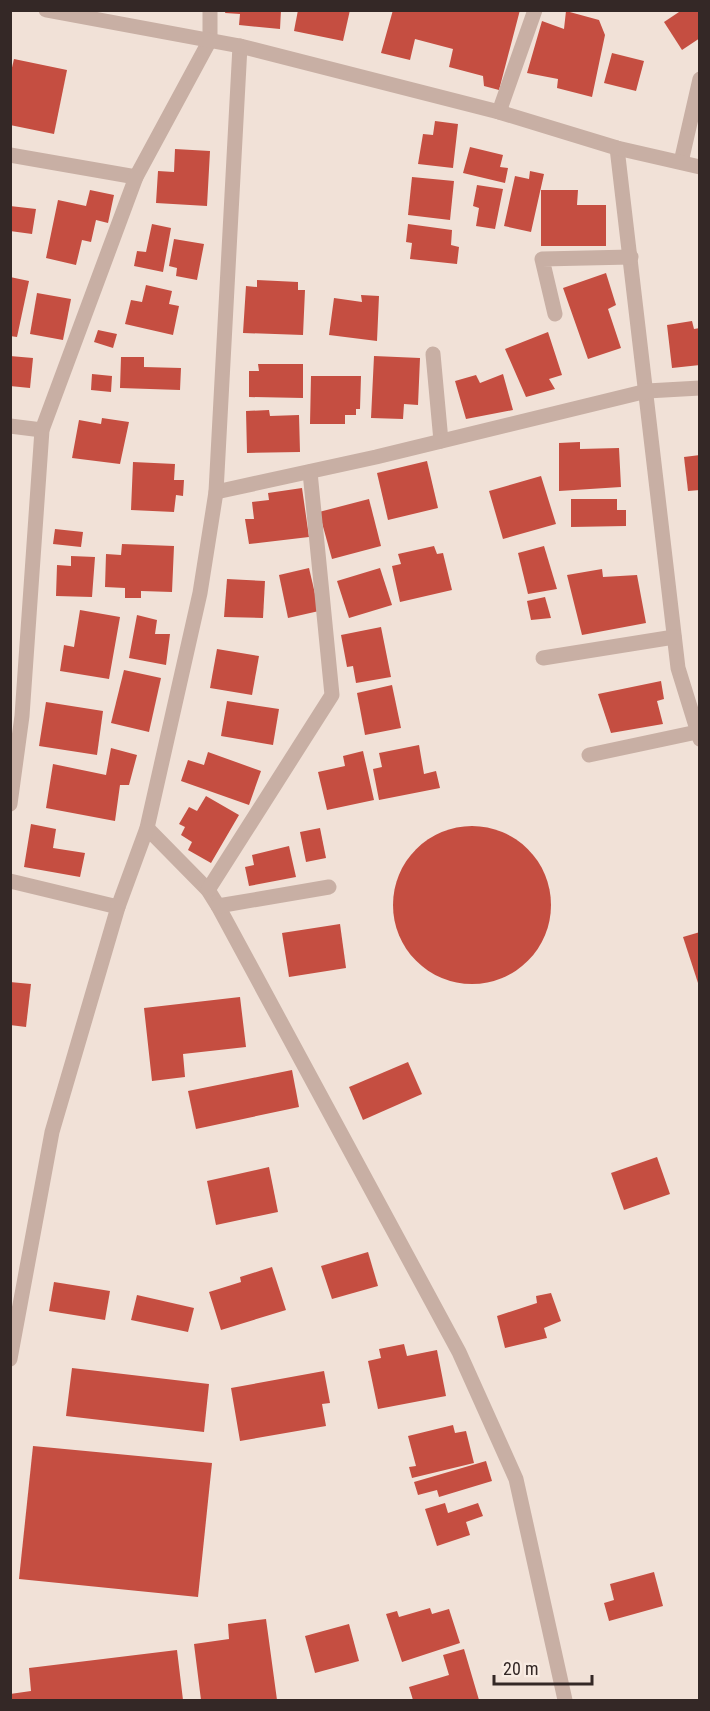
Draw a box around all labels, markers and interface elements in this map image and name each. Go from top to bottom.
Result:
scale bar [494,1648,592,1686]
text: 20 m [503,1658,538,1679]

